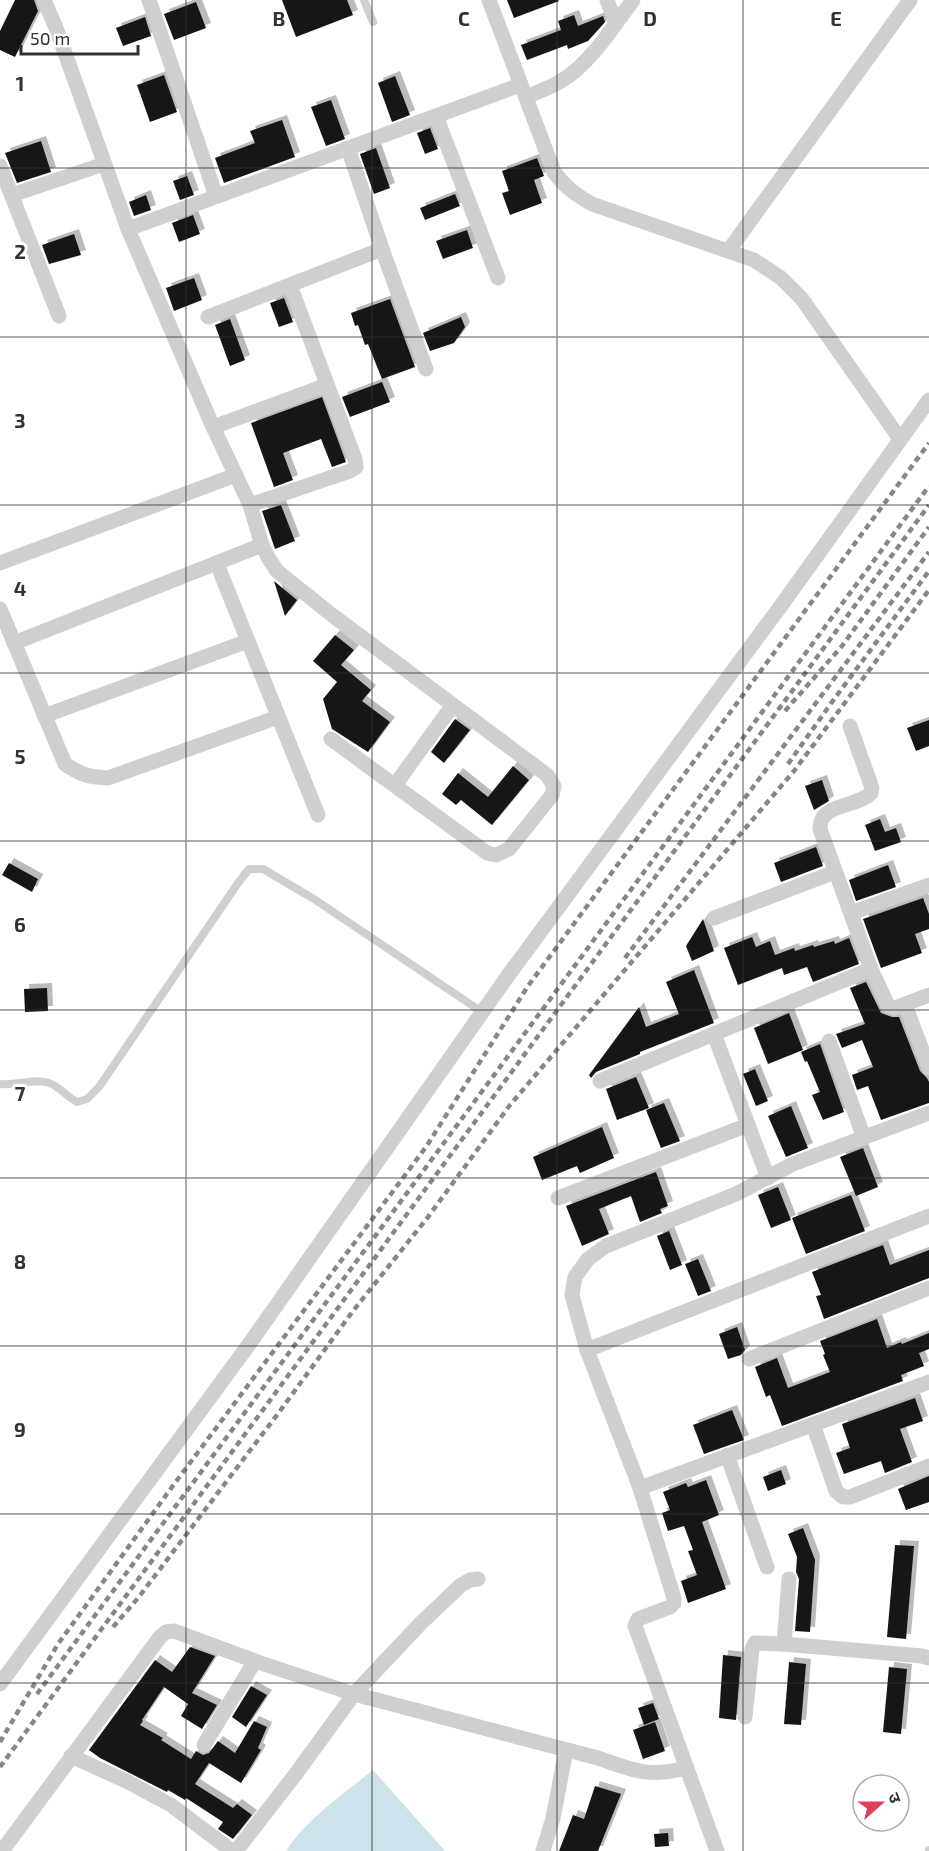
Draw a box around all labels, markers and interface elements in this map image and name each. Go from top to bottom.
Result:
text: B [273,6,285,30]
text: C [458,6,470,30]
text: D [643,6,657,30]
text: E [830,6,842,30]
scale bar [21,18,138,56]
text: 50 m [30,27,70,49]
text: 1 [16,71,24,95]
text: 2 [14,239,26,263]
text: 3 [14,408,26,432]
text: 4 [14,576,27,600]
text: 5 [14,744,26,768]
text: 6 [14,912,26,936]
text: 7 [15,1081,26,1105]
text: 8 [14,1249,26,1273]
text: 9 [14,1417,26,1441]
north arrow [851,1773,911,1833]
text: उ [885,1790,906,1806]

